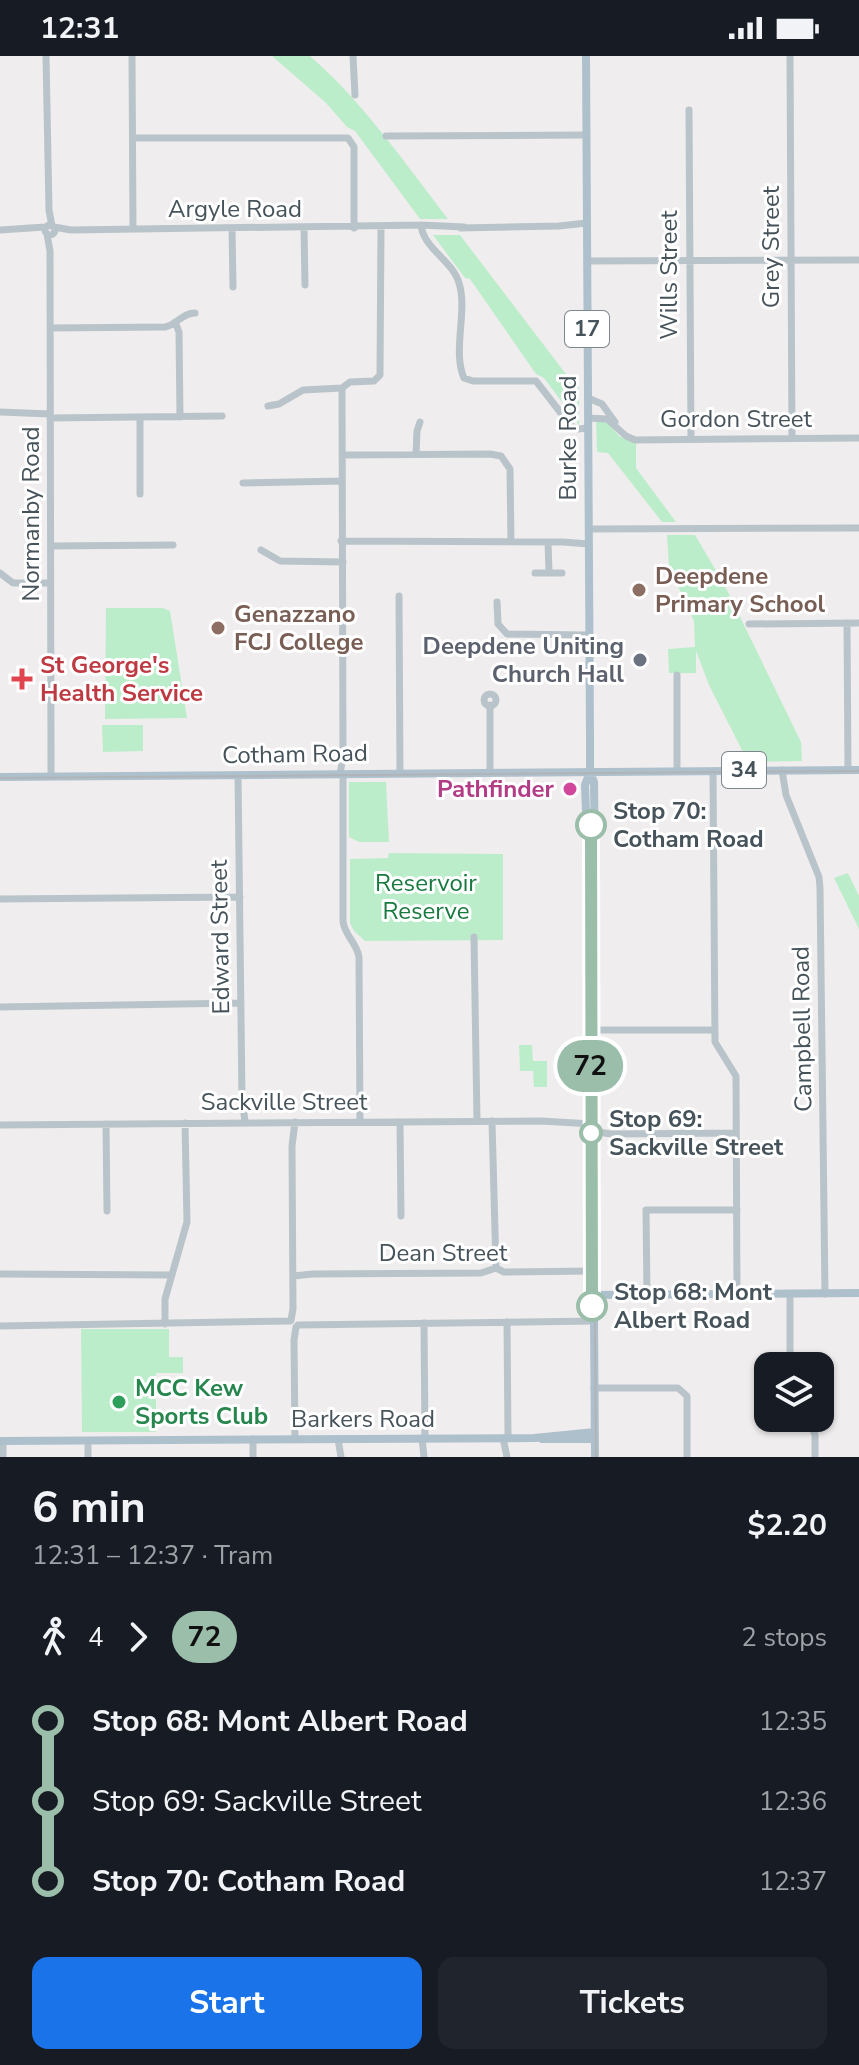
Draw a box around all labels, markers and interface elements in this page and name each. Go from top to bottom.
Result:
text: 12:31 [40,8,119,49]
street label: Grey Street [755,185,787,308]
street label: Argyle Road [168,193,302,225]
street label: Wills Street [653,210,685,340]
road number: 17 [565,311,609,347]
street label: Burke Road [552,376,584,500]
street label: Gordon Street [660,403,813,435]
street label: Normanby Road [15,427,47,601]
place label: Deepdene Primary School [655,560,826,620]
marker: Deepdene Primary School [630,581,648,599]
place label: Genazzano FCJ College [234,598,363,658]
marker: Genazzano FCJ College [209,619,227,637]
place label: Deepdene Uniting Church Hall [423,630,624,690]
place label: St George's Health Service [40,649,203,709]
marker: Deepdene Uniting Church Hall [631,651,649,669]
marker: St George's Health Service [11,668,33,690]
street label: Cotham Road [222,737,368,771]
road number: 34 [722,752,766,788]
place label: Pathfinder [437,773,555,805]
marker: Pathfinder [561,780,579,798]
place label: Stop 70: Cotham Road [613,795,764,855]
marker: Stop 70: Cotham Road [576,810,606,840]
street label: Edward Street [203,859,237,1015]
park label: Reservoir Reserve [375,867,477,927]
street label: Campbell Road [785,946,819,1112]
line badge: 72 [554,1040,626,1092]
text: 72 [573,1047,607,1085]
street label: Sackville Street [201,1086,368,1118]
place label: Stop 69: Sackville Street [609,1103,784,1163]
marker: Stop 69: Sackville Street [580,1122,602,1144]
street label: Dean Street [379,1237,508,1269]
place label: Stop 68: Mont Albert Road [614,1276,773,1336]
marker: Stop 68: Mont Albert Road [577,1291,607,1321]
map controls [754,1352,834,1432]
button: layers [754,1352,834,1432]
place label: MCC Kew Sports Club [135,1372,268,1432]
marker: MCC Kew Sports Club [110,1393,128,1411]
street label: Barkers Road [291,1403,435,1435]
text: 6 min [32,1478,146,1538]
text: $2.20 [748,1505,827,1546]
text: 12:31 – 12:37 · Tram [32,1538,273,1573]
icon: walk [32,1615,76,1659]
icon: forward [116,1615,160,1659]
text: 72 [188,1618,221,1656]
text: 4 [88,1620,104,1655]
text: 2 stops [741,1620,827,1655]
text: Stop 68: Mont Albert Road [92,1701,468,1742]
text: 12:35 [759,1704,827,1739]
text: Stop 69: Sackville Street [92,1781,421,1822]
text: 12:36 [759,1784,827,1819]
text: Stop 70: Cotham Road [92,1861,405,1902]
text: 12:37 [759,1864,827,1899]
button: Start [32,1957,422,2049]
button: Tickets [438,1957,827,2049]

